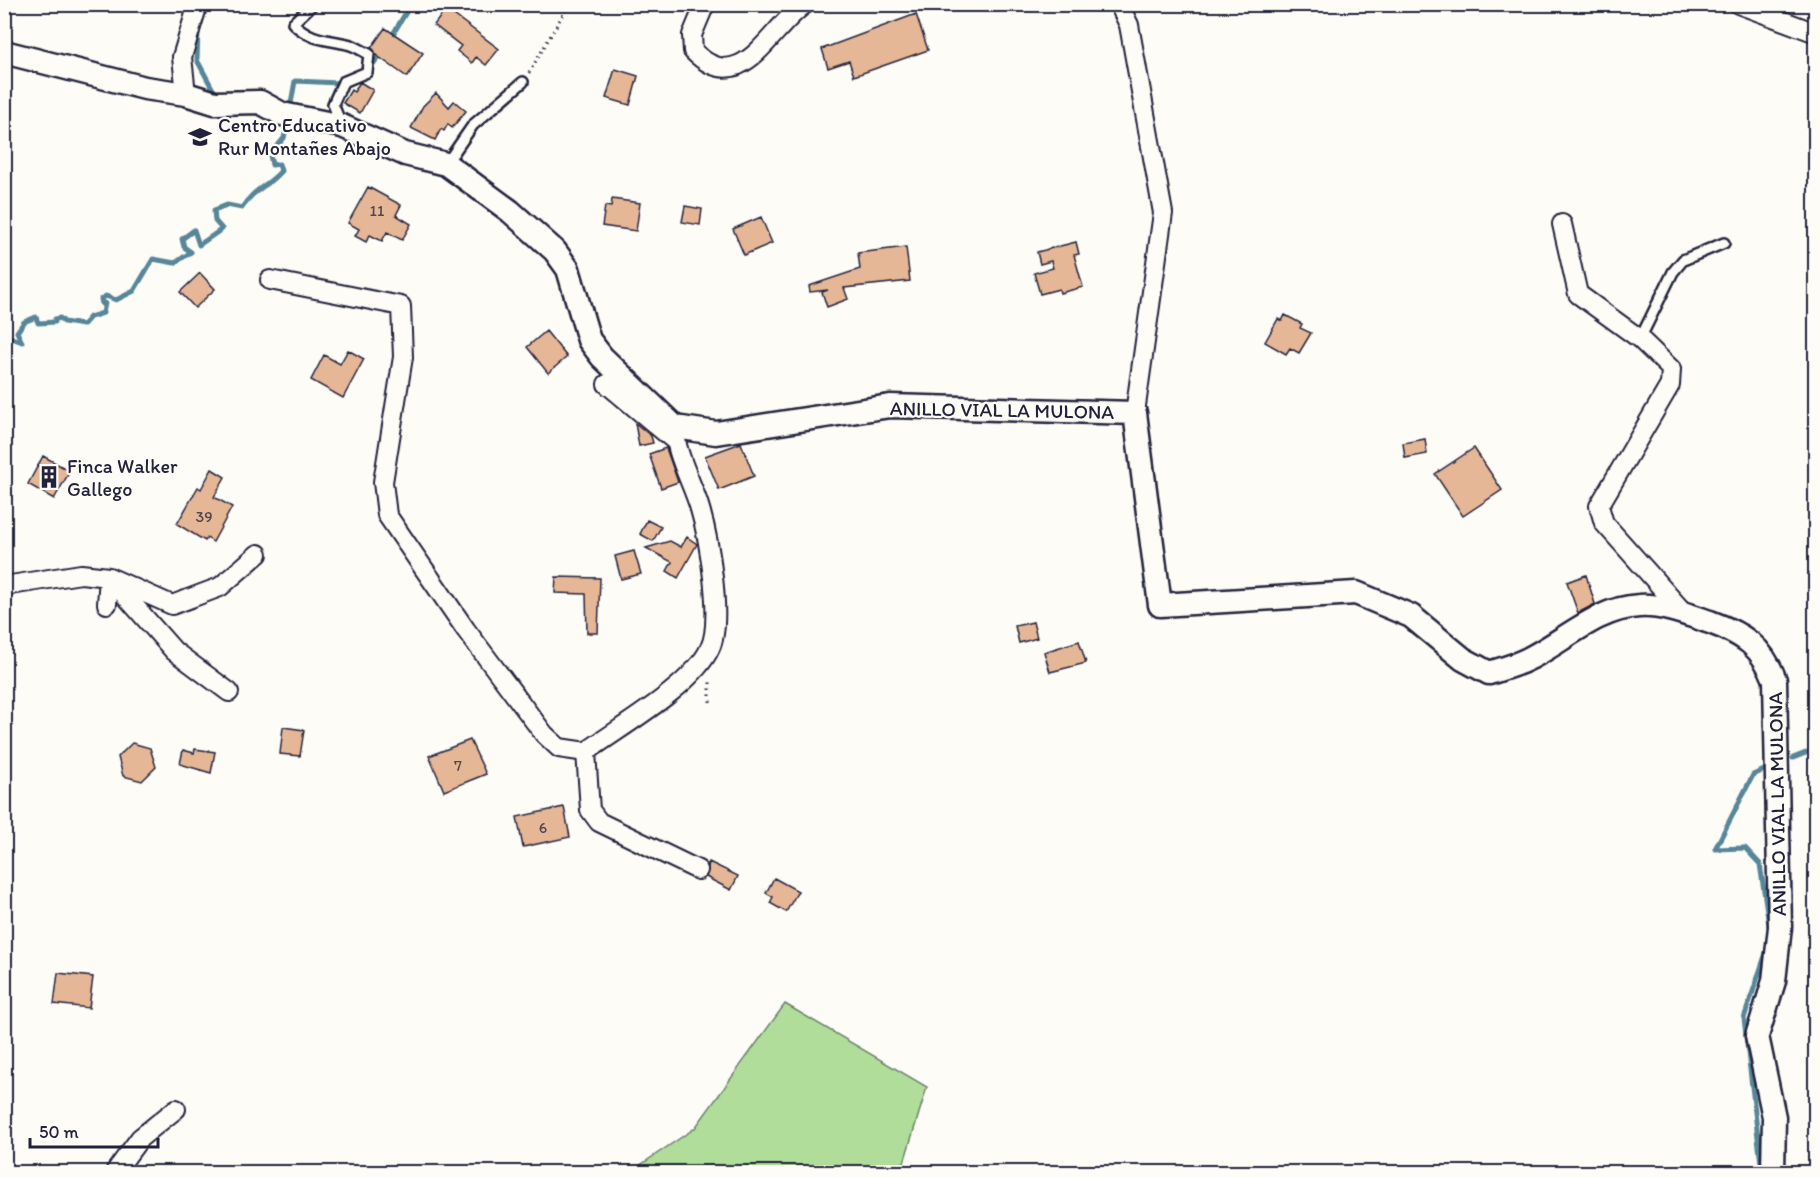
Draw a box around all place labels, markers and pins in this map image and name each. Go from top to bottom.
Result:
place label: Centro Educativo Rur Montañes Abajo [218,113,391,160]
school or university icon: Centro Educativo Rur Montañes Abajo [187,124,213,150]
place label: Finca Walker Gallego [67,454,178,501]
building icon: Finca Walker Gallego [36,464,62,490]

